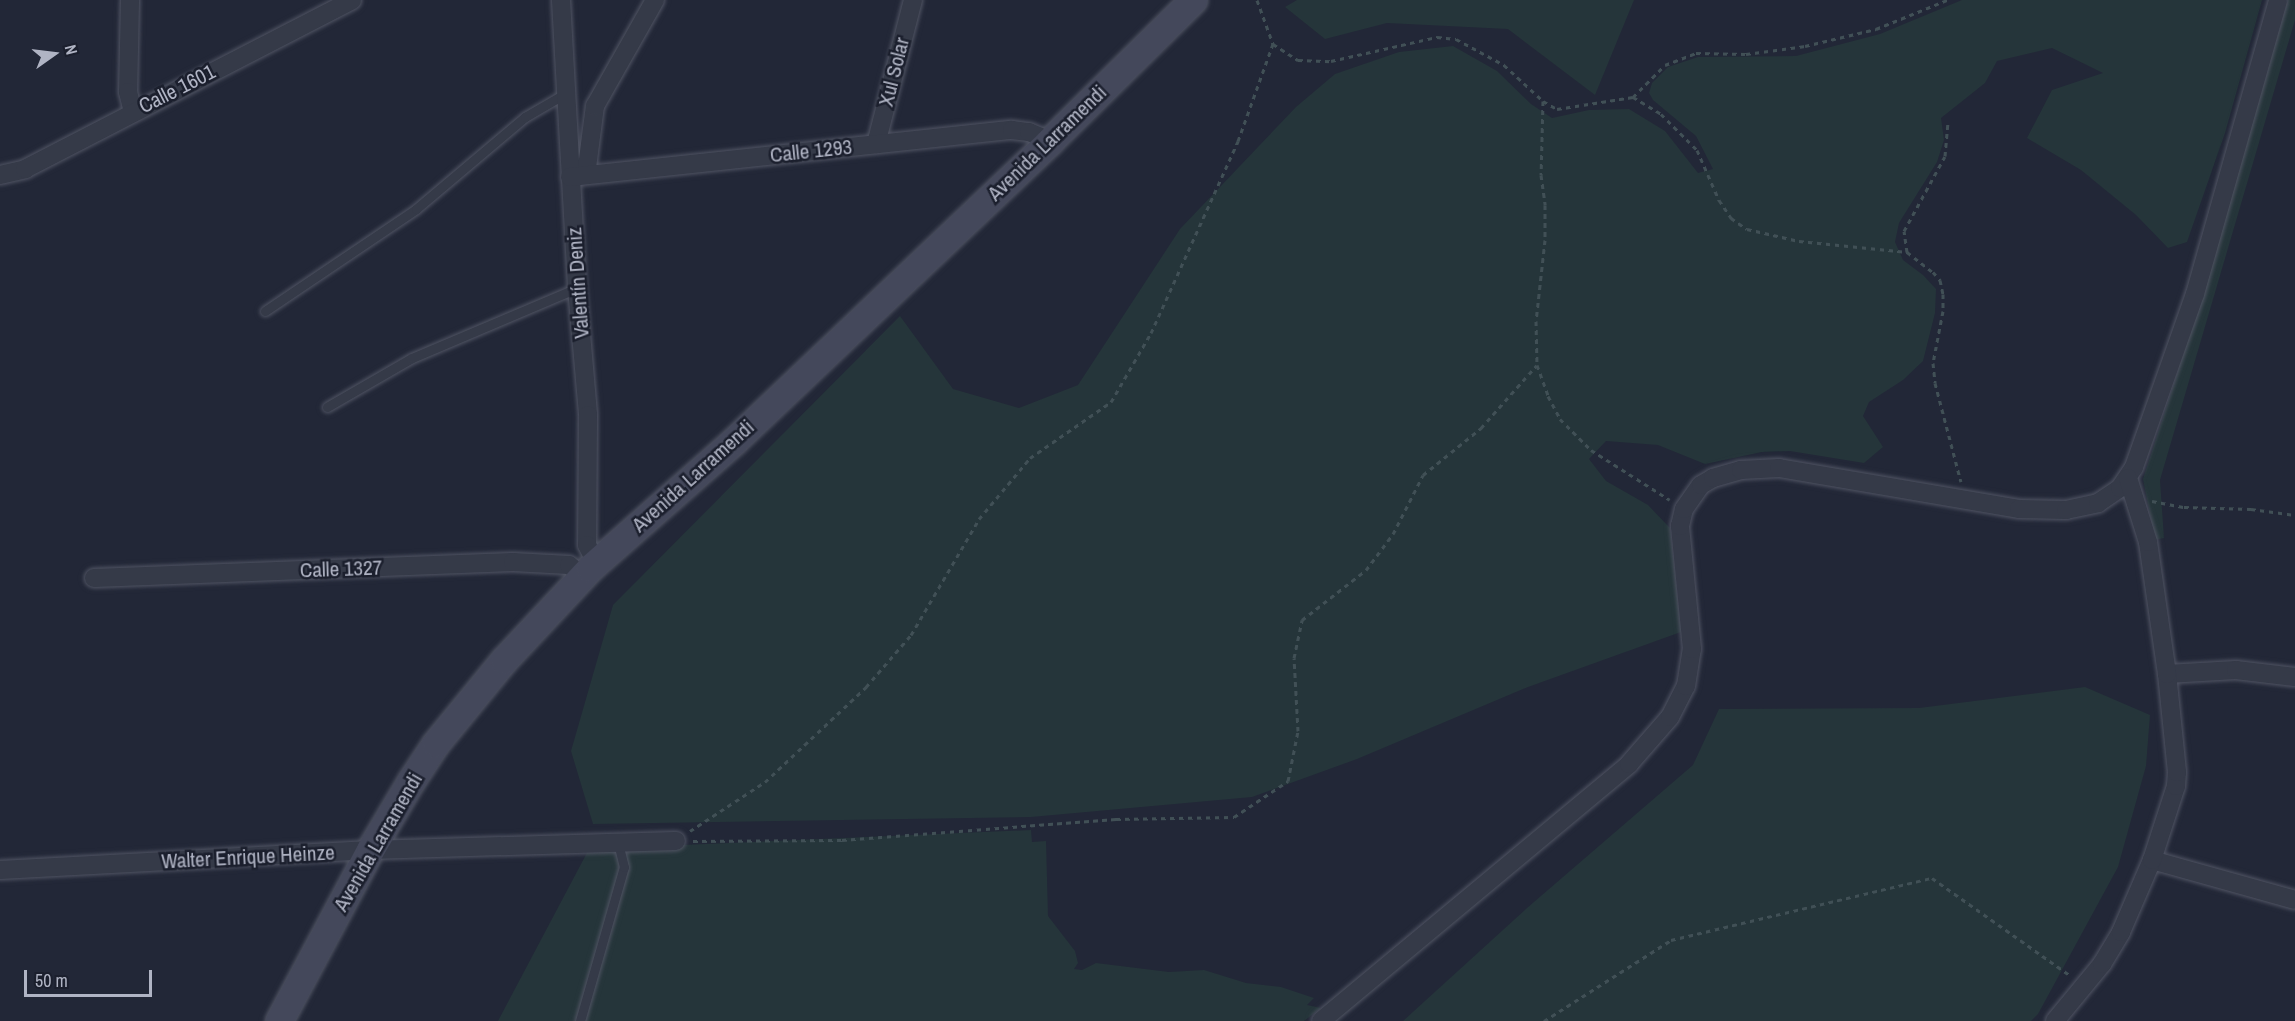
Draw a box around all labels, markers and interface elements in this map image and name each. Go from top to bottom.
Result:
north arrow [24,24,84,84]
street label: Xul Solar [873,35,915,109]
text: N [60,42,83,57]
street label: Calle 1601 [135,59,219,119]
street label: Avenida Larramendi [982,80,1112,206]
street label: Calle 1293 [769,134,853,168]
street label: Valentín Deniz [562,226,594,340]
street label: Avenida Larramendi [627,415,759,537]
street label: Calle 1327 [299,555,383,583]
street label: Avenida Larramendi [328,768,428,916]
street label: Walter Enrique Heinze [161,840,335,874]
scale bar [27,958,154,996]
text: 50 m [35,968,68,993]

